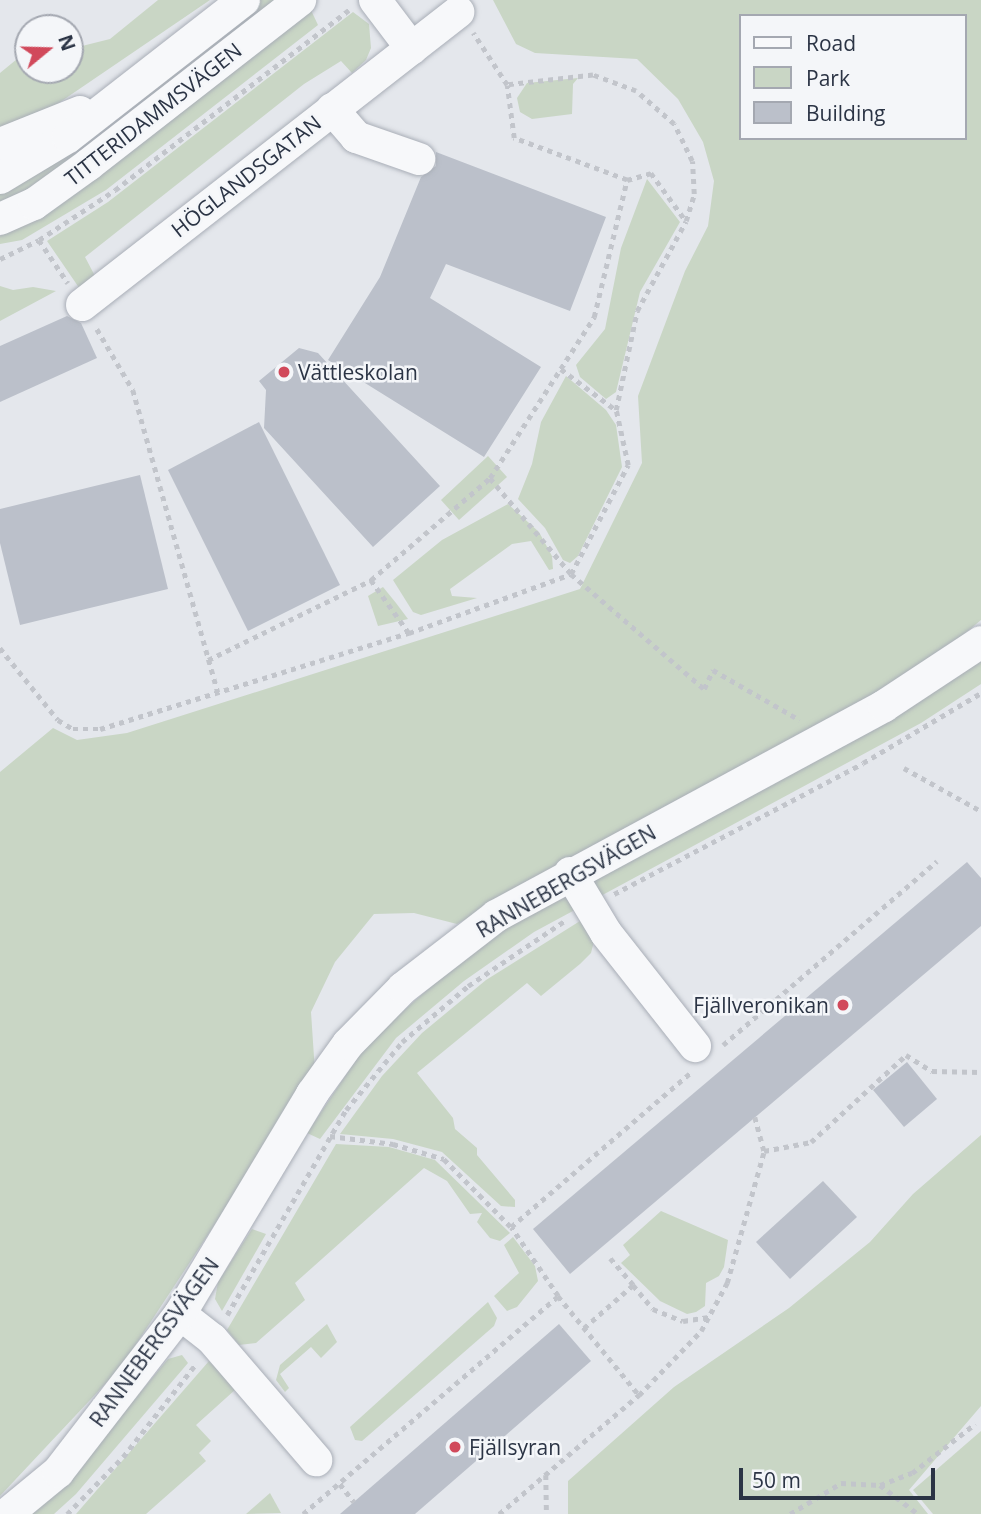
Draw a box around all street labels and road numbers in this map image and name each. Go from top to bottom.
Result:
street label: TITTERIDAMMSVÄGEN [60,37,246,191]
street label: HÖGLANDSGATAN [166,110,326,242]
street label: RANNEBERGSVÄGEN [472,819,660,943]
street label: RANNEBERGSVÄGEN [84,1252,224,1432]

